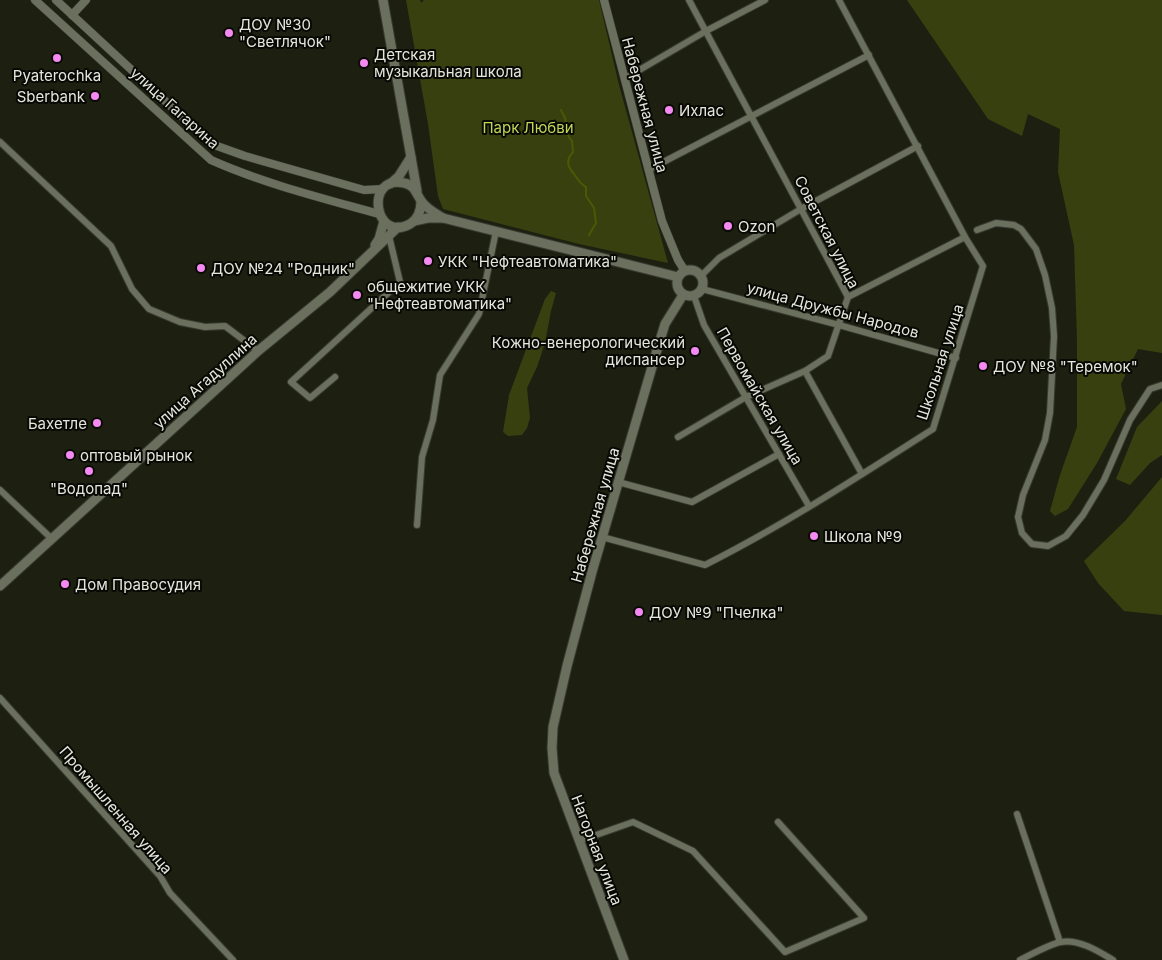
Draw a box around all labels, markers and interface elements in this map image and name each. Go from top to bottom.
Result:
place label: ДОУ №30 "Светлячок" [239,15,331,51]
marker: ДОУ №30 "Светлячок" [223,27,235,39]
street label: Набережная улица [618,35,672,175]
place label: Детская музыкальная школа [374,45,522,81]
marker: Pyaterochka [51,52,63,64]
marker: Детская музыкальная школа [358,57,370,69]
street label: улица Гагарина [127,63,223,153]
place label: Pyaterochka [13,66,101,85]
place label: Sberbank [17,87,86,106]
marker: Sberbank [89,90,101,102]
place label: Ихлас [679,101,724,120]
marker: Ихлас [663,104,675,116]
park label: Парк Любви [482,118,574,137]
street label: Советская улица [790,172,864,292]
place label: Ozon [738,217,775,236]
marker: Ozon [722,220,734,232]
place label: УКК "Нефтеавтоматика" [438,252,617,271]
marker: УКК "Нефтеавтоматика" [422,255,434,267]
place label: ДОУ №24 "Родник" [211,259,355,278]
marker: ДОУ №24 "Родник" [195,262,207,274]
place label: общежитие УКК "Нефтеавтоматика" [367,277,512,313]
street label: улица Дружбы Народов [745,278,921,342]
marker: общежитие УКК "Нефтеавтоматика" [351,289,363,301]
street label: Школьная улица [912,302,968,422]
street label: Первомайская улица [713,324,807,468]
street label: улица Агадуллина [149,330,261,432]
place label: Кожно-венерологический диспансер [492,333,685,369]
marker: Кожно-венерологический диспансер [689,345,701,357]
place label: ДОУ №8 "Теремок" [993,357,1138,376]
marker: ДОУ №8 "Теремок" [977,360,989,372]
place label: Бахетле [28,414,87,433]
marker: Бахетле [91,417,103,429]
street label: Набережная улица [567,445,623,585]
place label: оптовый рынок [80,446,192,465]
marker: оптовый рынок [64,449,76,461]
marker: "Водопад" [83,465,95,477]
place label: "Водопад" [50,479,128,498]
place label: Школа №9 [824,527,902,546]
marker: Школа №9 [808,530,820,542]
place label: Дом Правосудия [75,575,201,594]
marker: Дом Правосудия [59,578,71,590]
place label: ДОУ №9 "Пчелка" [649,603,784,622]
marker: ДОУ №9 "Пчелка" [633,606,645,618]
street label: Промышленная улица [55,742,177,878]
street label: Нагорная улица [567,792,627,908]

